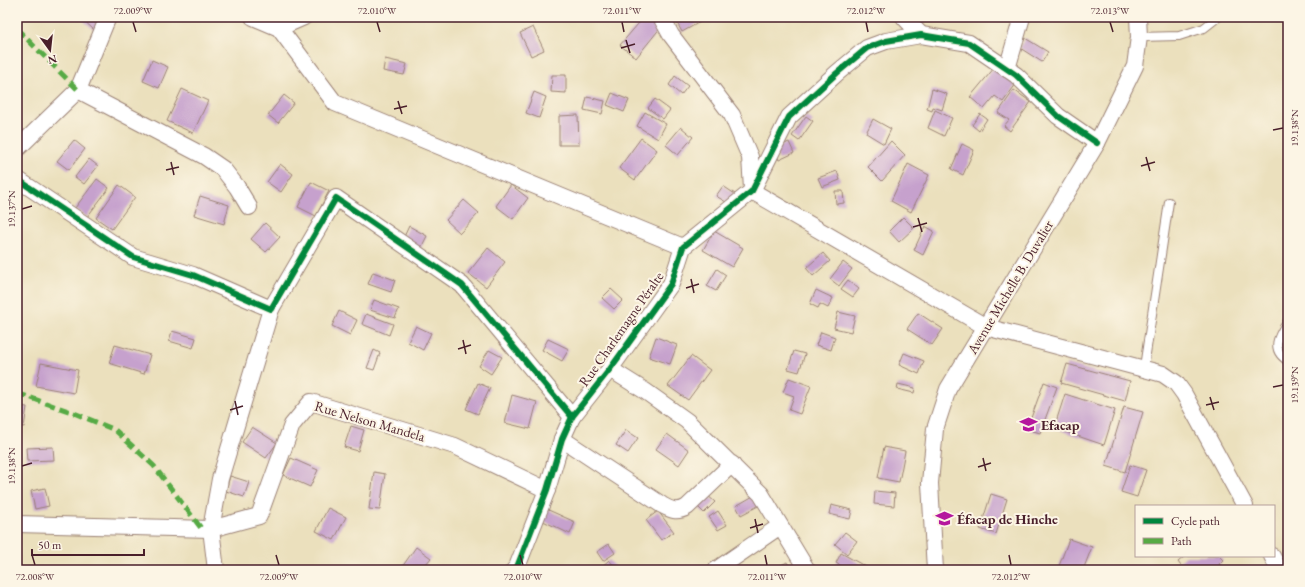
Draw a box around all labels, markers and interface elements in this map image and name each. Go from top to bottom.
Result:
text: 72.009°W [114,4,153,17]
text: 72.010°W [358,4,397,17]
text: 72.011°W [603,4,642,17]
text: 72.012°W [847,4,886,17]
text: 72.013°W [1091,4,1130,17]
north arrow [30,30,70,70]
text: N [46,52,59,68]
text: 19.138°N [1288,109,1301,147]
text: 19.137°N [5,190,18,228]
street label: Avenue Michelle B. Duvalier [962,217,1057,358]
street label: Rue Charlemagne Péralte [575,268,668,390]
text: 19.139°N [1288,366,1301,404]
street label: Rue Nelson Mandela [313,397,428,445]
school or university icon: Efacap [1018,415,1038,435]
place label: Efacap [1041,416,1080,434]
text: 19.138°N [5,447,18,485]
legend [1135,505,1275,557]
school or university icon: Éfacap de Hinche [934,509,954,529]
place label: Éfacap de Hinche [957,510,1058,528]
text: Cycle path [1171,513,1220,529]
scale bar [32,531,144,557]
text: Path [1171,533,1192,549]
text: 50 m [38,537,62,553]
text: 72.008°W [16,570,55,583]
text: 72.009°W [260,570,299,583]
text: 72.010°W [504,570,543,583]
text: 72.011°W [748,570,787,583]
text: 72.012°W [992,570,1031,583]

